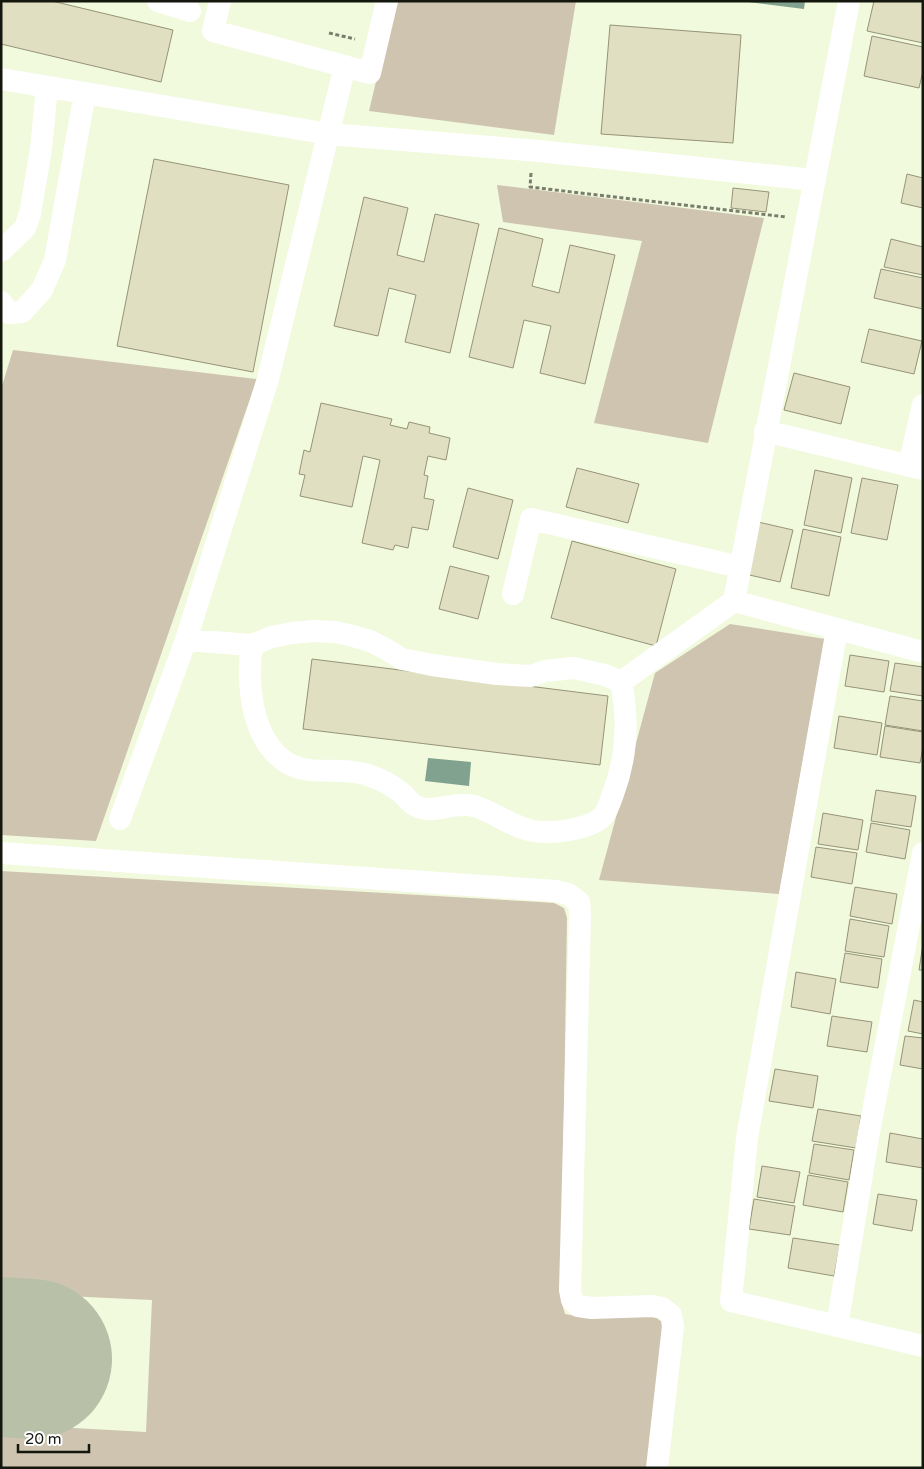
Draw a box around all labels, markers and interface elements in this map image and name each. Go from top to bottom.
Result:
scale bar [18,1422,89,1454]
text: 20 m [25,1430,62,1448]

